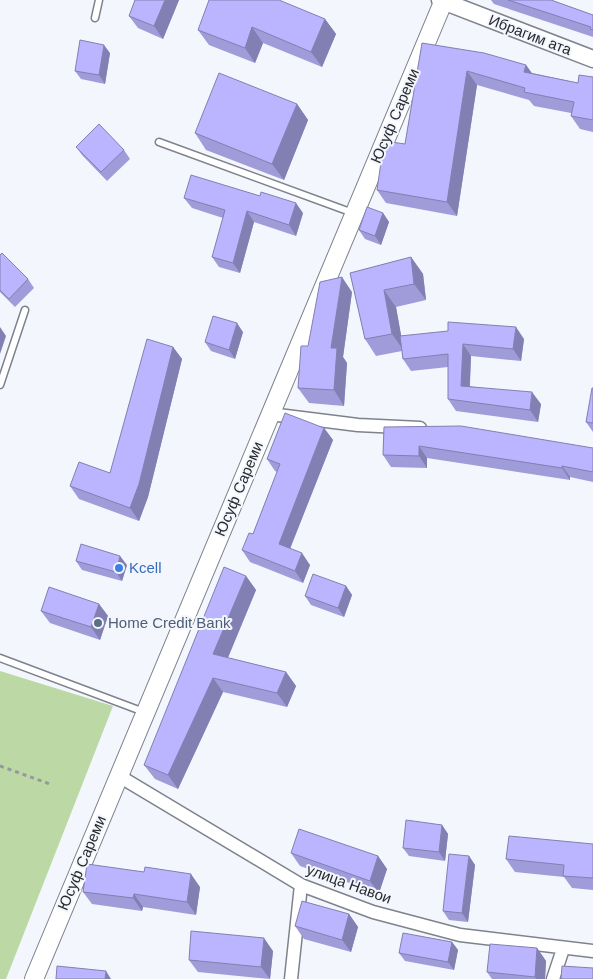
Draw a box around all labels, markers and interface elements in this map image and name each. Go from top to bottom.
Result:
street label: Ибрагим ата [486,11,575,58]
street label: Юсуф Сареми [367,66,422,166]
street label: Юсуф Сареми [211,439,266,539]
place label: Kcell [129,559,162,576]
marker: Kcell [113,562,125,574]
place label: Home Credit Bank [108,614,231,631]
marker: Home Credit Bank [92,617,104,629]
street label: Юсуф Сареми [54,813,109,913]
street label: улица Навои [304,860,394,907]

